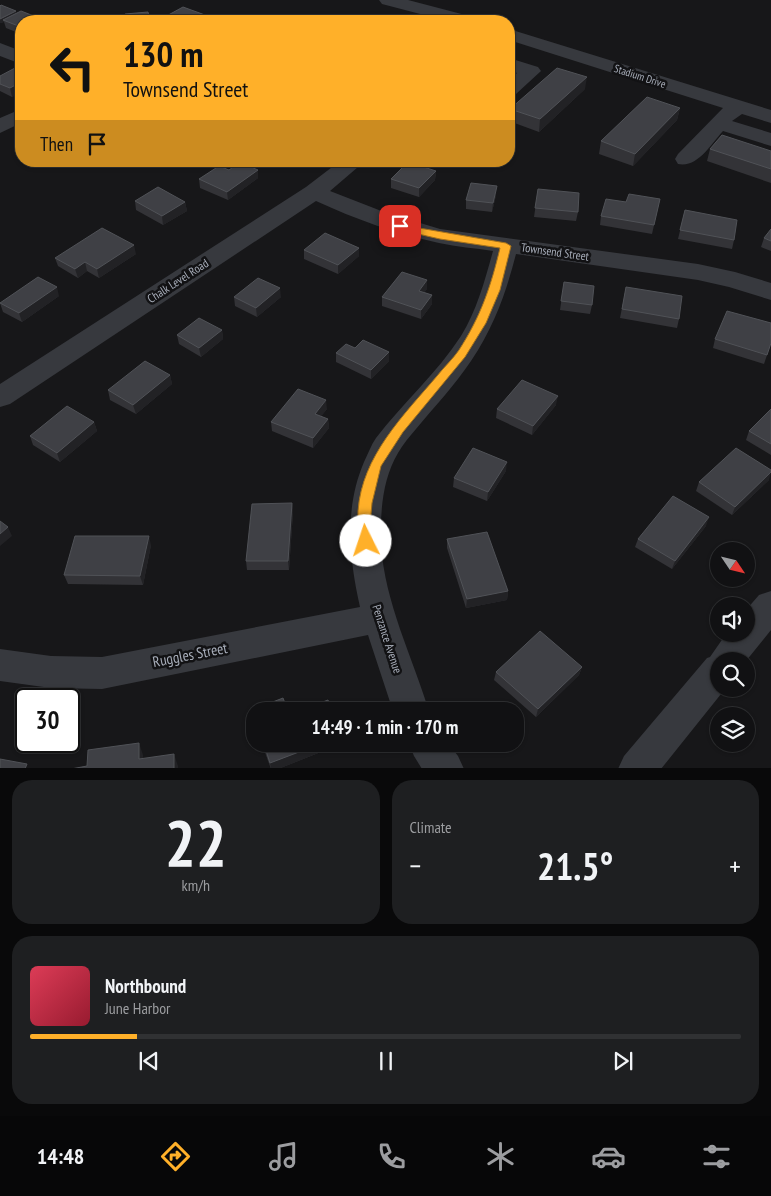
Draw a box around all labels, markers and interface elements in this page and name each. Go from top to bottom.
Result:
text: 130 m [123,31,204,77]
icon: left [40,35,105,100]
street label: Stadium Drive [612,61,668,91]
text: Townsend Street [123,75,248,103]
icon: arrive [83,130,111,158]
text: Then [40,132,73,156]
pin [379,205,421,247]
icon: arrive [386,212,414,240]
street label: Townsend Street [520,239,591,264]
street label: Chalk Level Road [144,255,211,306]
position arrow [339,514,391,566]
north arrow [710,542,755,588]
map controls [710,542,755,752]
button: sound [710,597,755,642]
street label: Penzance Avenue [369,603,406,675]
street label: Ruggles Street [151,638,229,671]
button: search [710,652,755,697]
speed limit sign: 30 [15,688,80,753]
button: layers [710,707,755,752]
text: 14:49 · 1 min · 170 m [312,715,458,739]
text: 22 [165,800,227,884]
text: Climate [410,817,452,837]
text: 21.5° [537,841,613,890]
text: − [410,847,421,884]
text: + [729,847,741,884]
text: km/h [182,875,210,895]
text: Northbound [105,974,186,998]
text: June Harbor [105,998,170,1018]
icon: previous [135,1047,163,1075]
icon: pause [372,1047,400,1075]
icon: next [609,1047,637,1075]
icon: directions [158,1139,193,1174]
icon: music [266,1139,301,1174]
icon: phone [374,1139,409,1174]
icon: climate [483,1139,518,1174]
icon: car [591,1139,626,1174]
icon: filters [699,1139,734,1174]
text: 14:48 [37,1142,84,1170]

